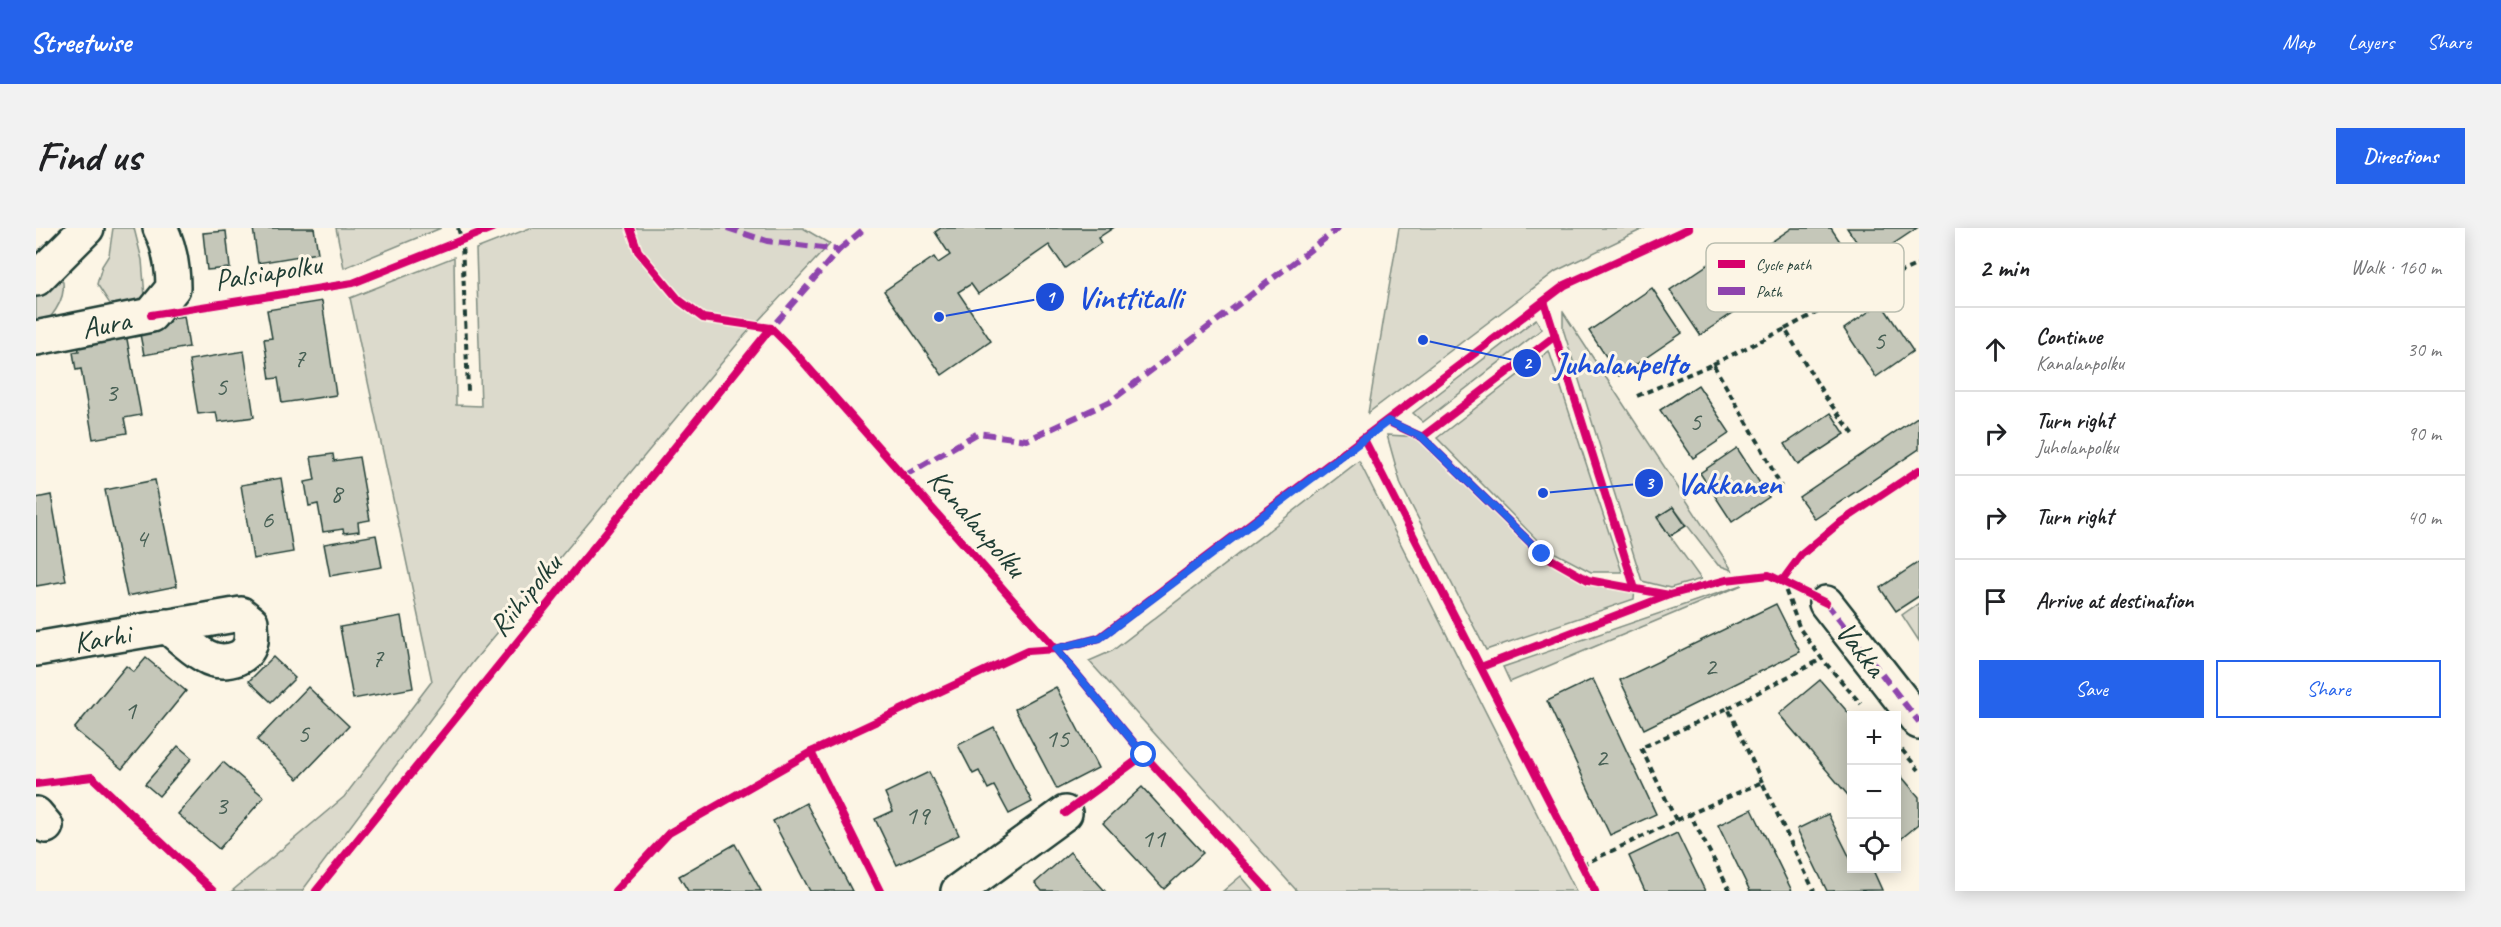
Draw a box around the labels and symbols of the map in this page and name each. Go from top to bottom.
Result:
legend [1706,243,1904,312]
street label: Palsiapolku [212,244,326,299]
text: Cycle path [1756,255,1812,275]
callout: Vinttitalli [1035,272,1195,322]
text: Vinttitalli [1077,277,1187,318]
text: Path [1756,282,1783,302]
text: 1 [1046,286,1056,308]
street label: Aura [78,300,135,347]
house number: 5 [1873,323,1887,357]
callout: Juhalanpelto [1512,338,1700,388]
house number: 7 [293,341,307,375]
text: Juhalanpelto [1552,343,1691,384]
text: 2 [1523,352,1533,374]
house number: 5 [215,369,229,403]
house number: 3 [105,375,119,409]
house number: 5 [1689,404,1703,438]
callout: Vakkanen [1634,458,1793,508]
street label: Kanalanpolku [919,461,1036,587]
text: Vakkanen [1676,463,1783,504]
text: 3 [1645,472,1655,494]
house number: 8 [330,476,345,510]
house number: 6 [261,502,274,536]
house number: 4 [135,521,150,555]
route end [1528,540,1554,566]
street label: Riihipolku [480,544,571,644]
street label: Karhi [71,614,137,662]
street label: Vakka [1827,614,1896,686]
house number: 7 [371,641,385,675]
house number: 2 [1704,649,1718,683]
house number: 1 [124,693,138,727]
house number: 5 [297,716,311,750]
house number: 15 [1045,721,1071,755]
house number: 2 [1595,740,1609,774]
route start [1130,741,1156,767]
house number: 3 [215,788,229,822]
house number: 19 [905,798,931,832]
house number: 11 [1141,821,1167,855]

